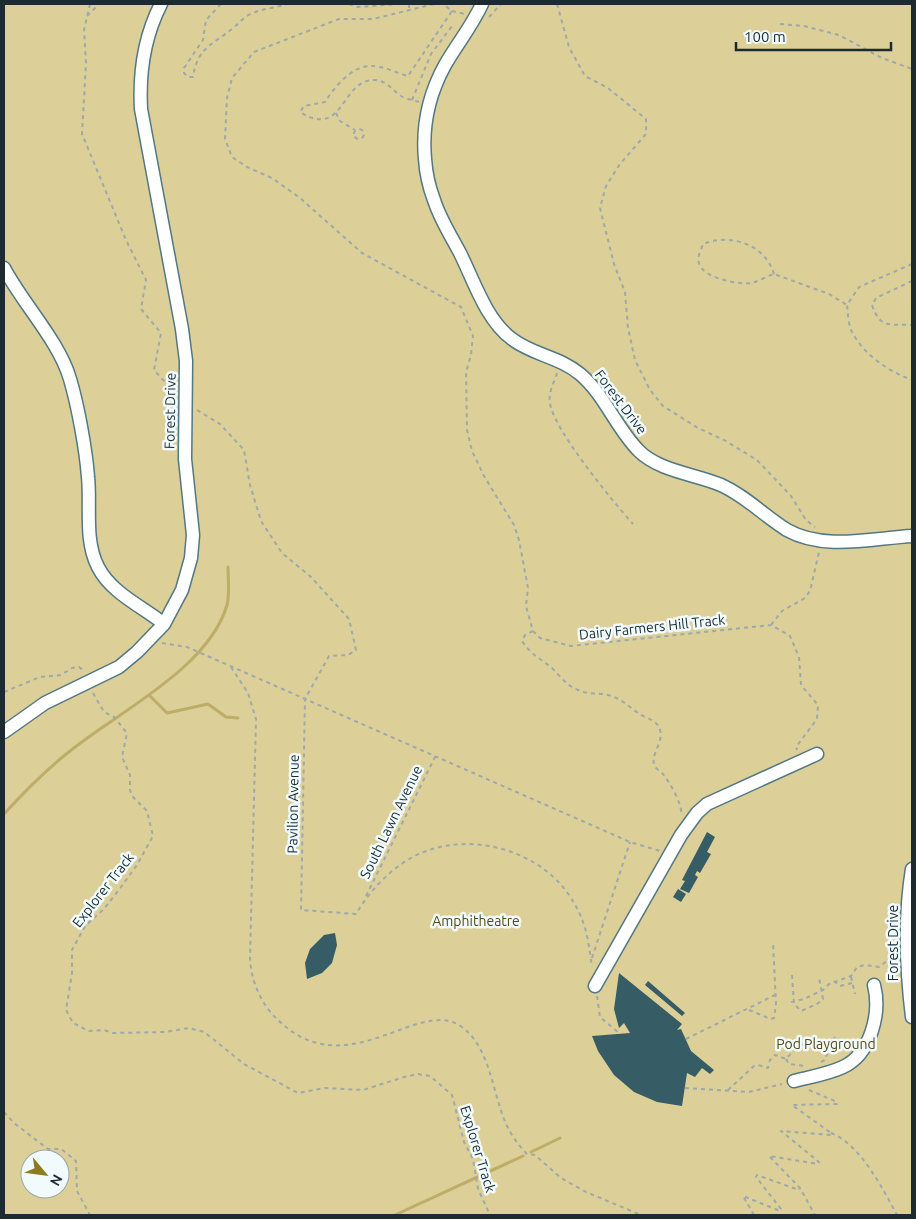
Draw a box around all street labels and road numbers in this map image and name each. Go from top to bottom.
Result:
street label: Forest Drive [592,367,650,437]
street label: Forest Drive [161,373,179,449]
street label: Dairy Farmers Hill Track [578,611,726,643]
street label: Pavilion Avenue [284,754,302,854]
street label: South Lawn Avenue [357,763,425,881]
street label: Explorer Track [69,850,137,930]
street label: Forest Drive [885,905,901,981]
street label: Explorer Track [457,1104,499,1194]

